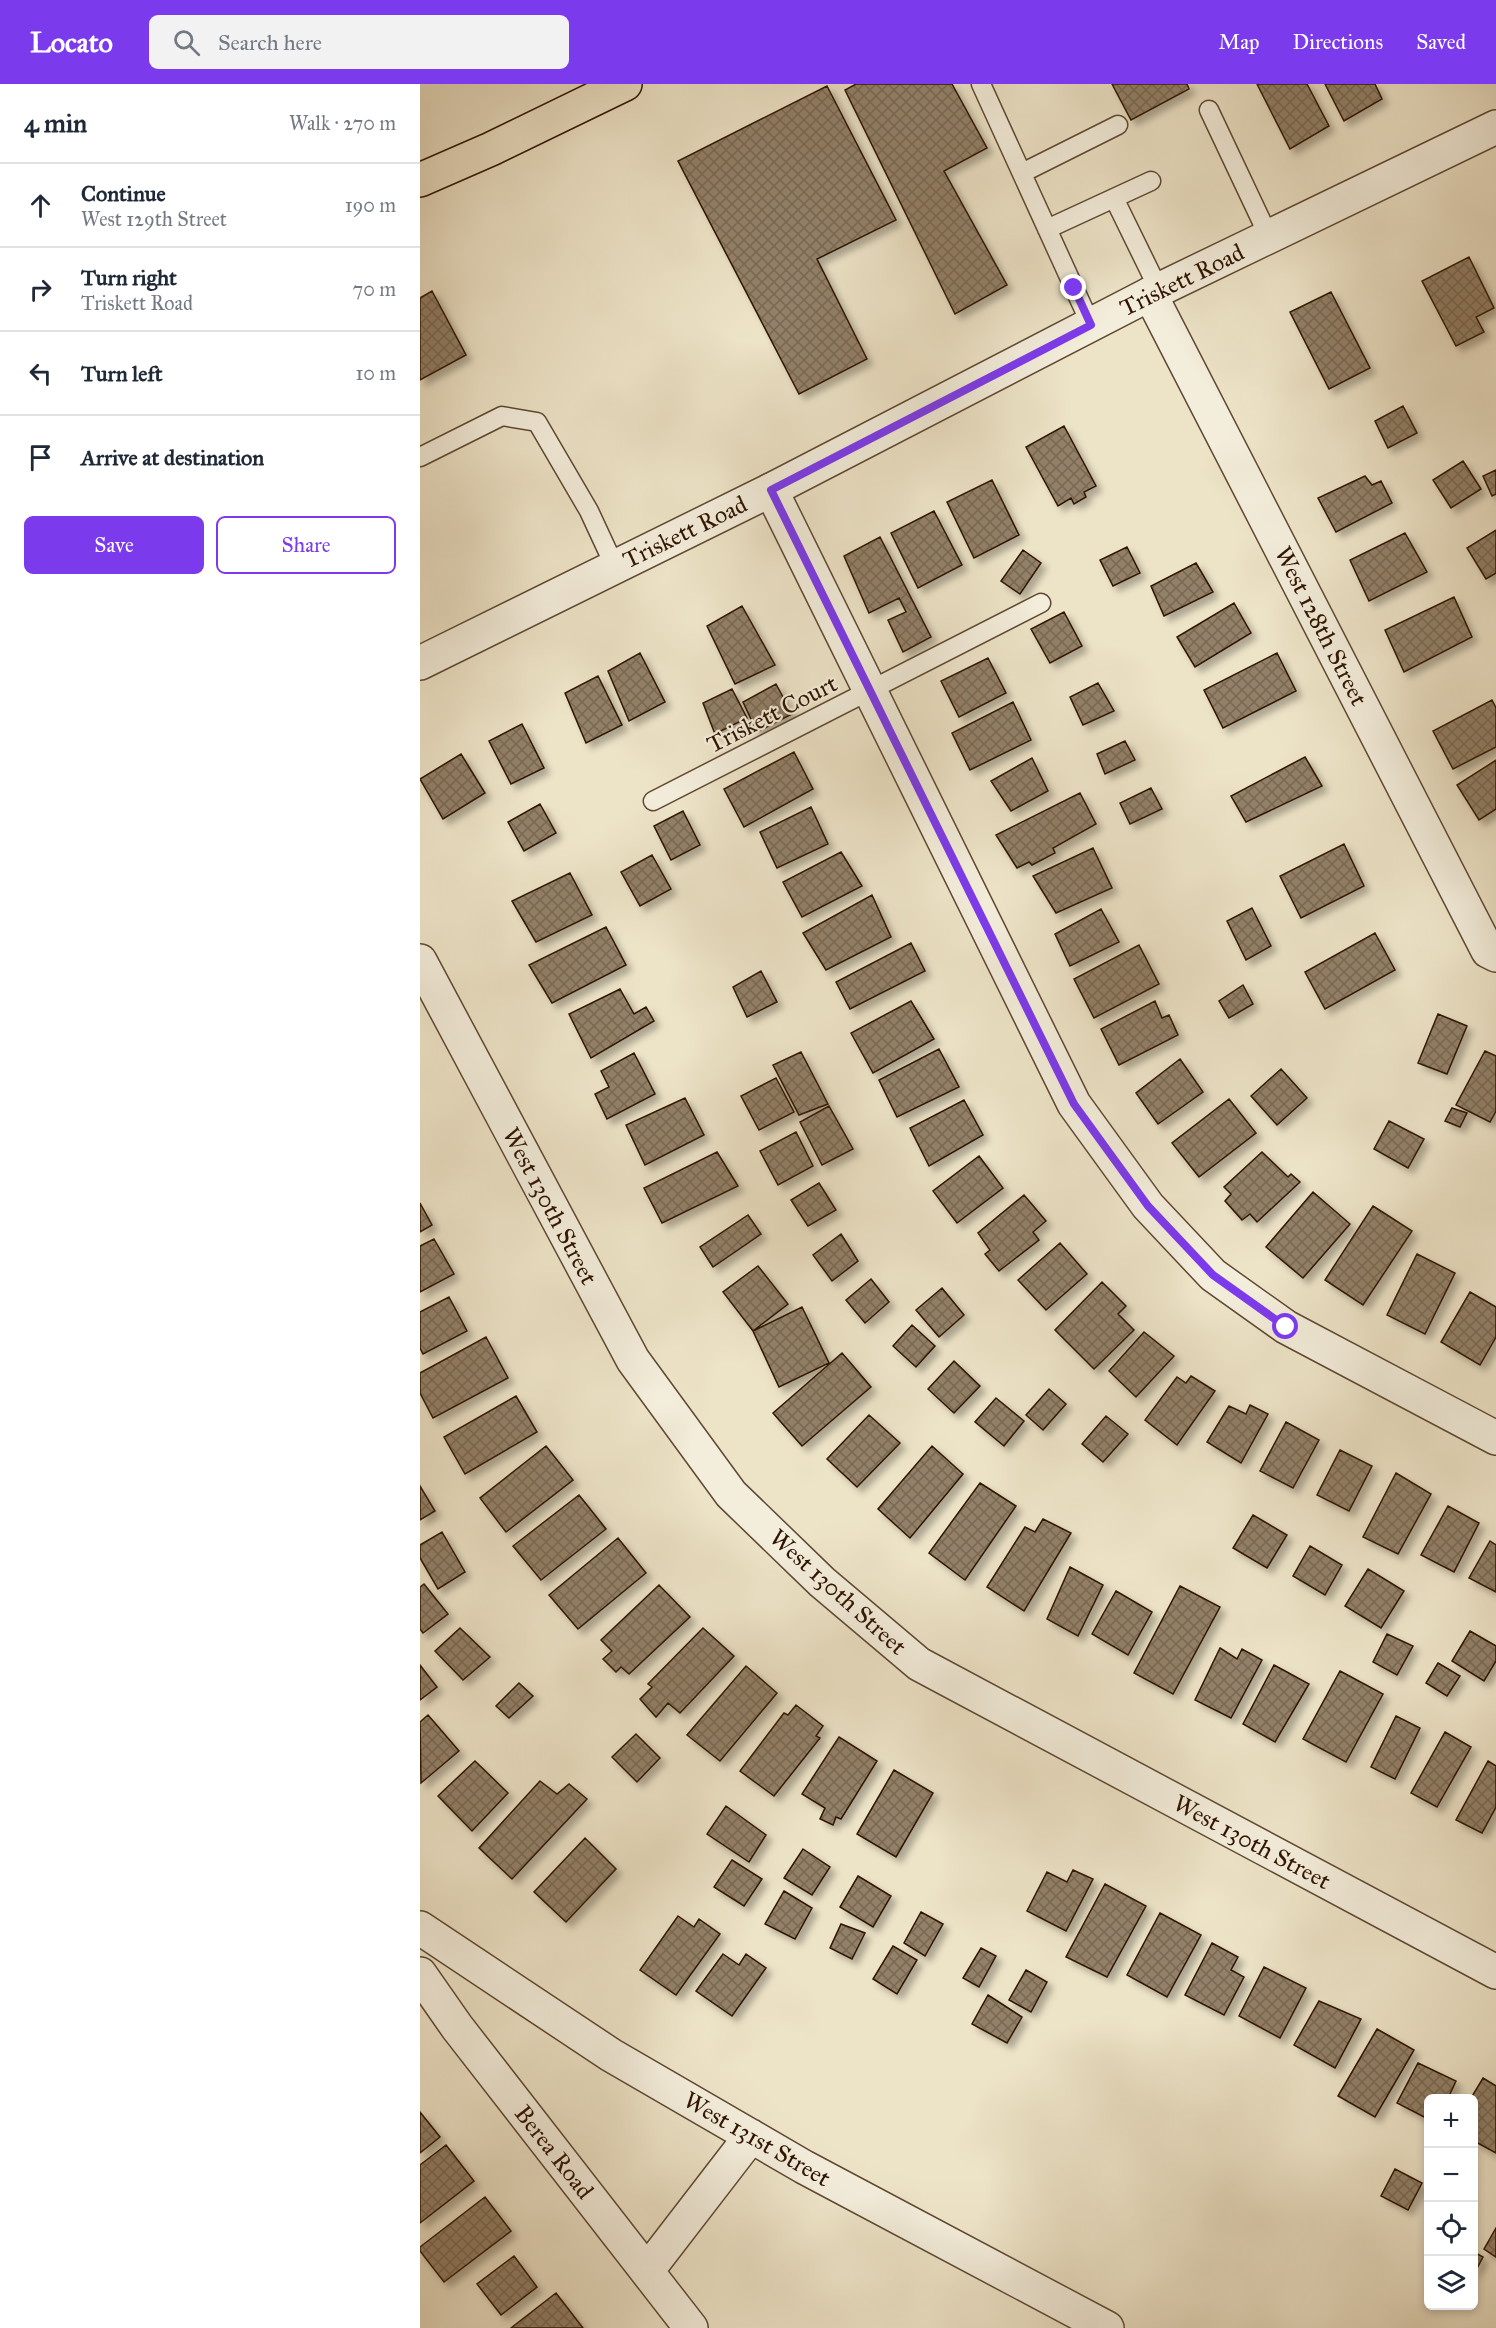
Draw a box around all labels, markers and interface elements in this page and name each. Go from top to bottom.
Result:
search box [149,15,569,69]
text: Locato [30,25,113,60]
icon: search [170,26,203,59]
text: Search here [218,29,322,56]
text: Map [1219,29,1260,55]
text: Directions [1293,29,1383,55]
text: Saved [1416,29,1466,55]
text: 4 min [24,107,87,139]
text: Walk · 270 m [289,111,396,135]
text: Continue [81,180,166,207]
icon: ahead [24,189,57,222]
text: 190 m [345,193,396,217]
text: West 129th Street [81,207,227,231]
street label: Triskett Road [1115,237,1249,323]
text: Turn right [81,264,177,291]
icon: right [24,273,57,306]
route end [1060,274,1086,300]
text: 70 m [353,277,396,301]
text: Triskett Road [81,291,193,315]
icon: left [24,357,57,390]
text: Turn left [81,360,163,387]
text: 10 m [355,361,396,385]
icon: arrive [24,441,57,474]
text: Arrive at destination [81,444,264,471]
street label: Triskett Road [618,489,752,575]
button: Save [24,516,204,574]
button: Share [216,516,396,574]
street label: West 128th Street [1268,541,1374,711]
street label: Triskett Court [702,668,843,760]
street label: West 130th Street [496,1122,604,1290]
route start [1272,1313,1298,1339]
street label: West 130th Street [763,1523,913,1662]
street label: West 130th Street [1168,1788,1336,1896]
street label: West 131st Street [678,2085,836,2193]
map controls [1424,2094,1478,2310]
button: + [1424,2094,1478,2148]
street label: Berea Road [508,2099,600,2205]
button: − [1424,2148,1478,2202]
button: locate [1424,2202,1478,2256]
button: layers [1424,2256,1478,2310]

